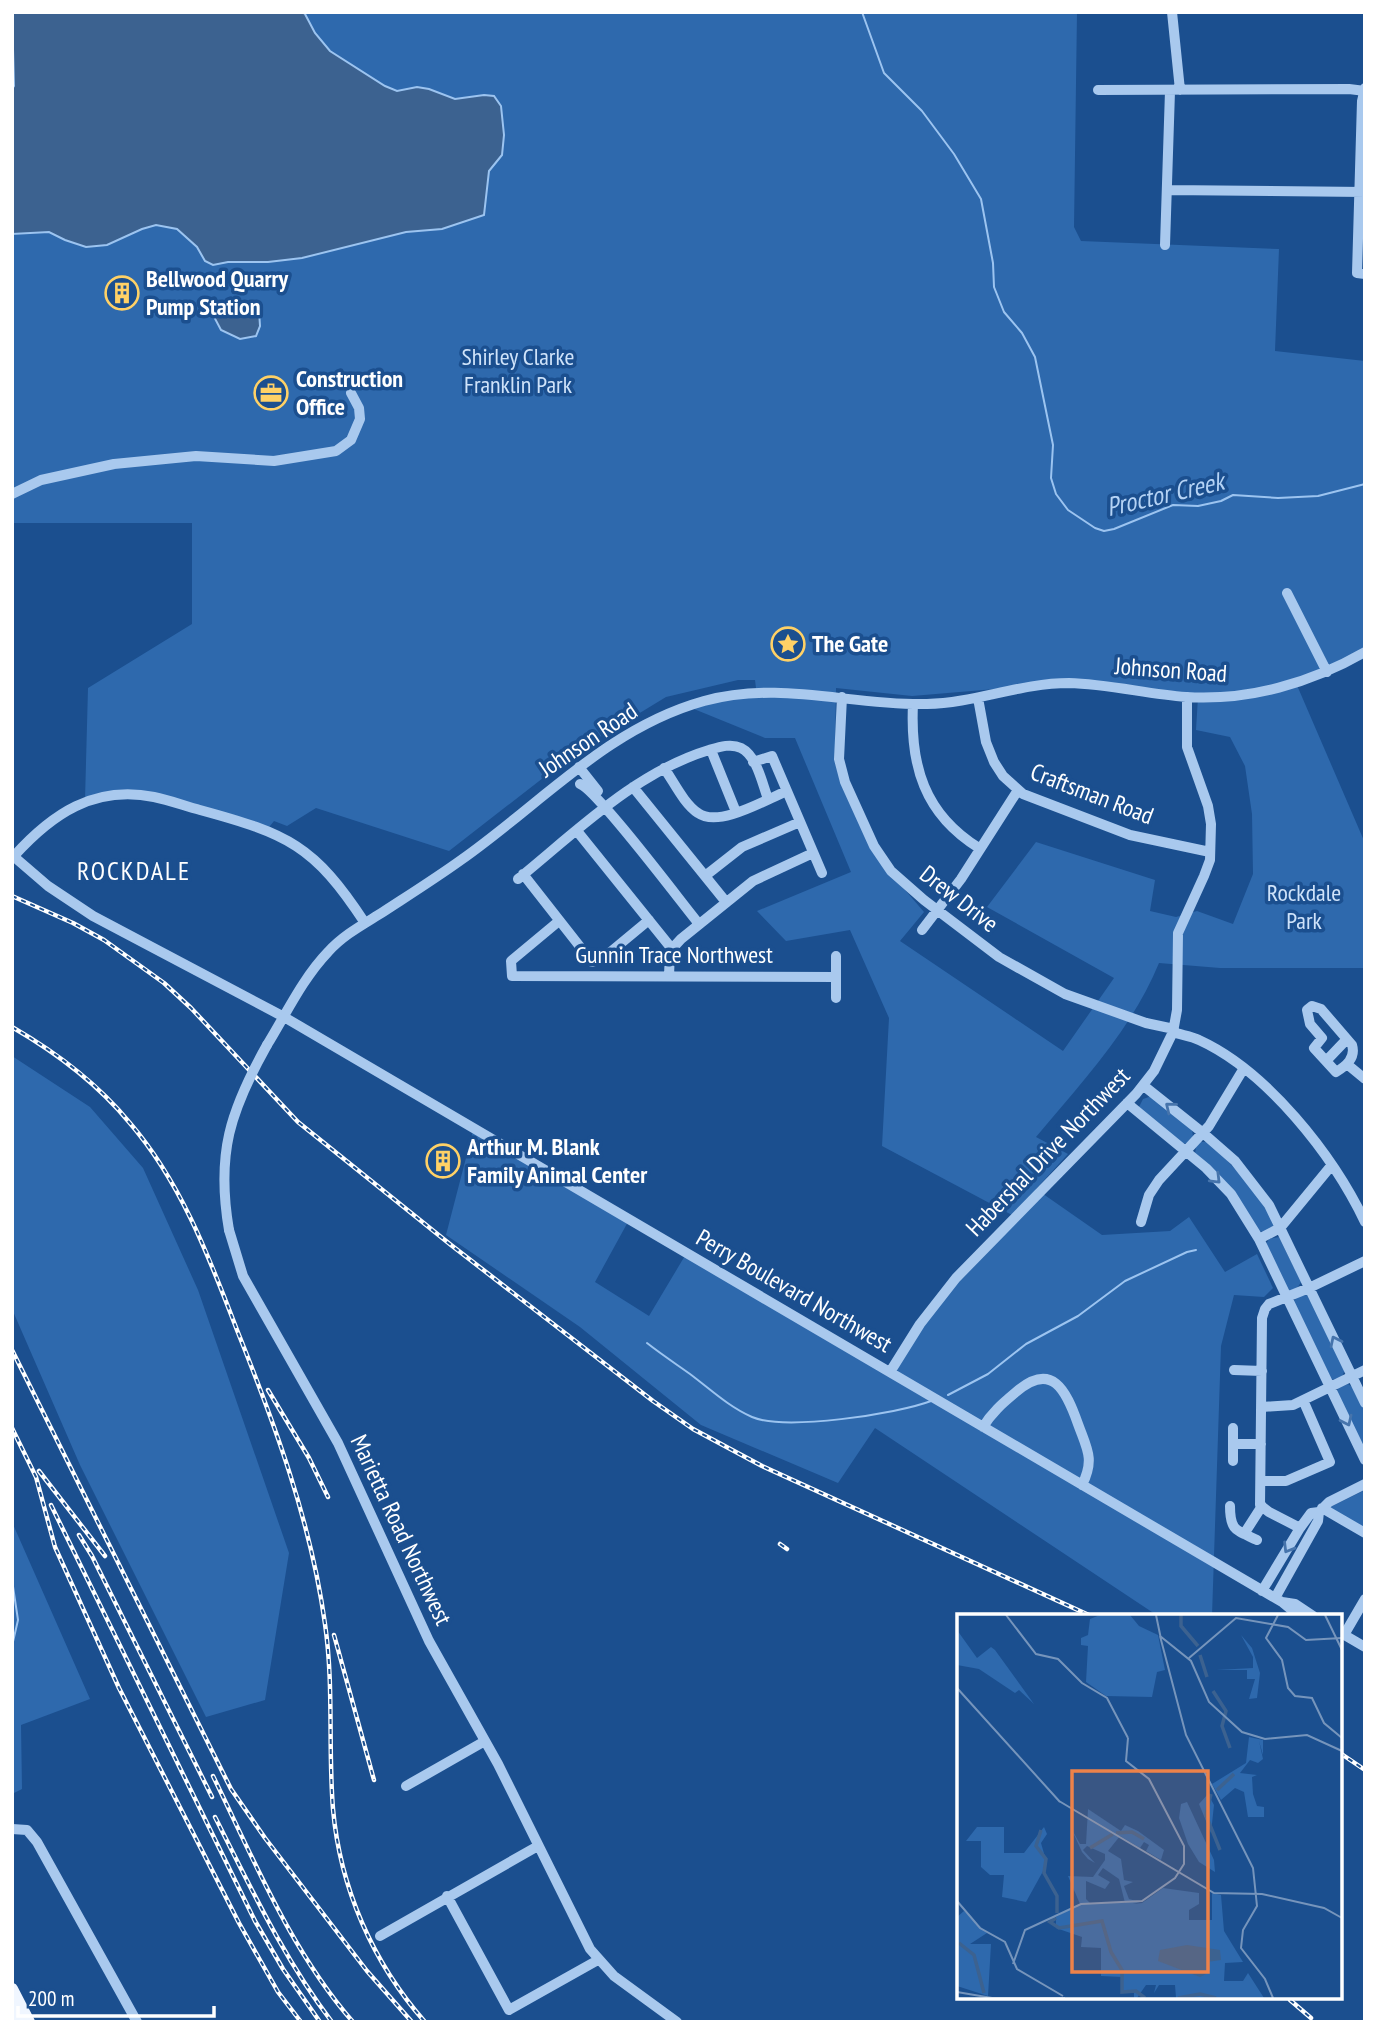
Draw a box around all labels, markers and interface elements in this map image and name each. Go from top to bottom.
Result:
place label: Bellwood Quarry Pump Station [146,263,288,322]
building icon: Bellwood Quarry Pump Station [103,274,141,312]
park label: Shirley Clarke Franklin Park [462,341,574,400]
place label: Construction Office [296,363,403,422]
office icon: Construction Office [252,374,290,412]
water label: Proctor Creek [1103,463,1230,523]
place icon: The Gate [769,625,807,663]
place label: The Gate [812,628,888,659]
street label: Johnson Road [1113,650,1228,689]
street label: Johnson Road [532,695,643,784]
street label: Craftsman Road [1026,756,1158,831]
district label: ROCKDALE [77,854,191,887]
street label: Drew Drive [914,858,1005,939]
park label: Rockdale Park [1267,877,1341,936]
street label: Gunnin Trace Northwest [575,939,773,970]
street label: Habershal Drive Northwest [959,1060,1137,1243]
one-way arrow [1165,1103,1178,1115]
place label: Arthur M. Blank Family Animal Center [466,1131,648,1190]
building icon: Arthur M. Blank Family Animal Center [424,1142,462,1180]
one-way arrow [1208,1171,1220,1183]
street label: Perry Boulevard Northwest [691,1222,898,1359]
one-way arrow [1329,1336,1343,1348]
one-way arrow [1339,1414,1353,1426]
street label: Marietta Road Northwest [344,1430,459,1630]
one-way arrow [1283,1540,1296,1553]
inset map [957,1614,1342,1999]
scale bar [18,1974,214,2018]
text: 200 m [28,1985,74,2012]

